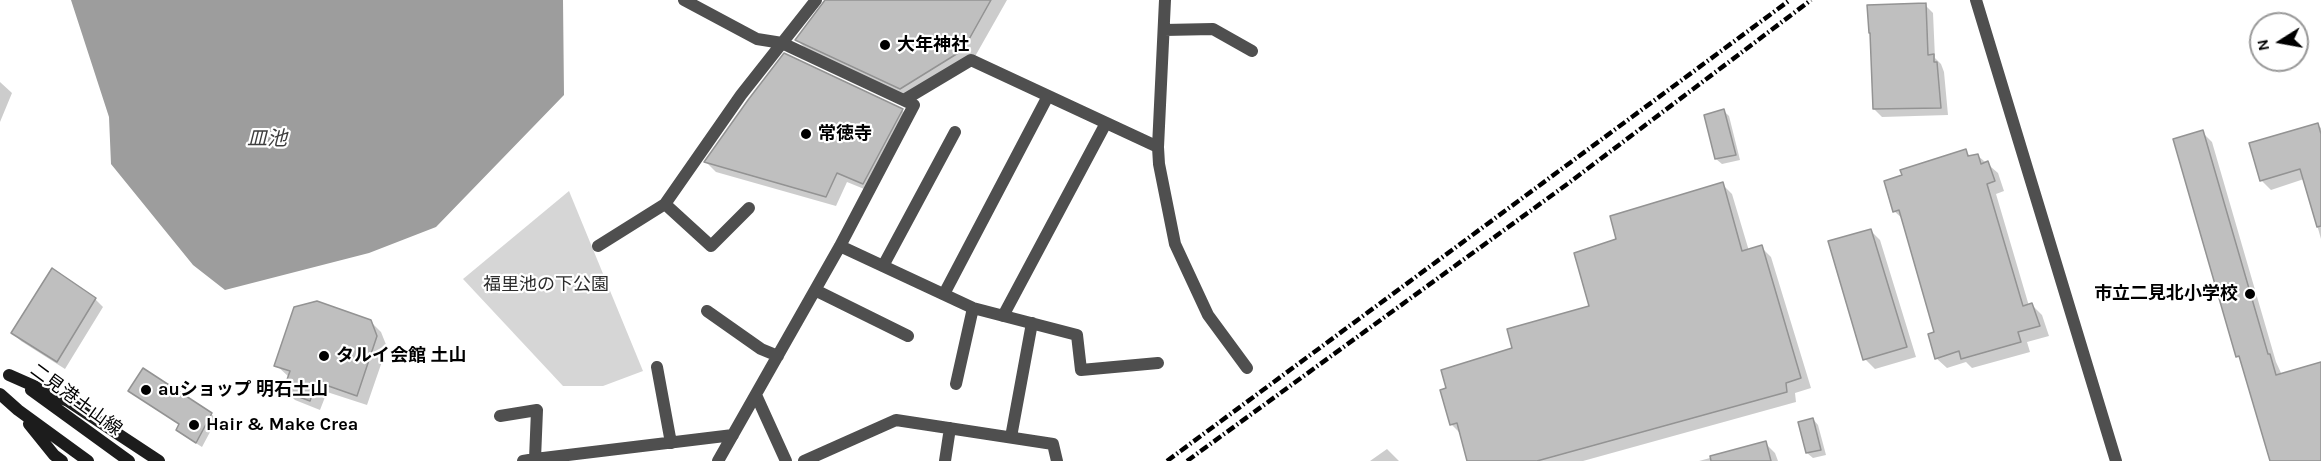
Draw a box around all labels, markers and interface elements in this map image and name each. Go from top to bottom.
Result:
north arrow [2249,12,2309,72]
place label: 大年神社 [897,34,969,56]
marker: 大年神社 [878,38,892,52]
text: N [2252,38,2273,53]
place label: 常徳寺 [818,123,872,145]
water label: 皿池 [247,127,287,151]
marker: 常徳寺 [799,127,813,141]
park label: 福里池の下公園 [483,274,609,296]
place label: 市立二見北小学校 [2094,283,2238,305]
marker: 市立二見北小学校 [2243,287,2257,301]
place label: タルイ会館 土山 [336,345,467,367]
marker: タルイ会館 土山 [317,349,331,363]
street label: 二見港土山線 [26,360,126,440]
place label: auショップ 明石土山 [158,379,328,401]
marker: auショップ 明石土山 [139,383,153,397]
place label: Hair & Make Crea [206,414,358,436]
marker: Hair & Make Crea [187,418,201,432]

